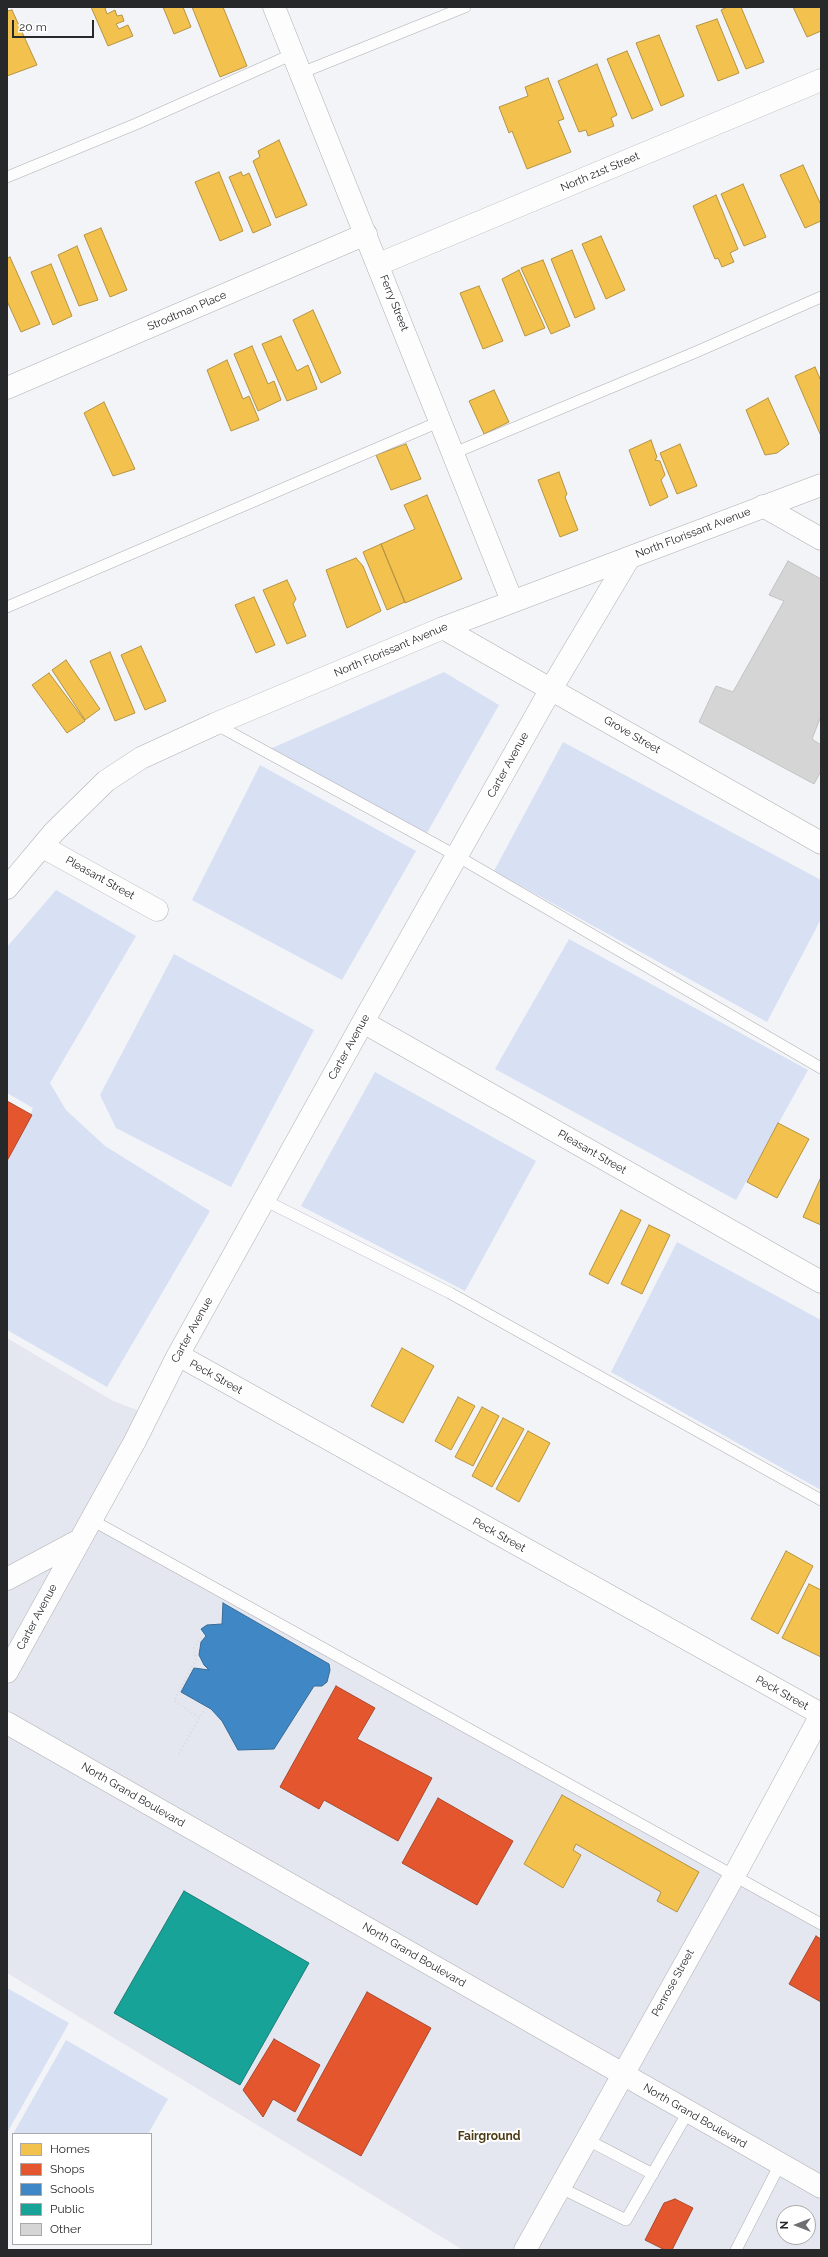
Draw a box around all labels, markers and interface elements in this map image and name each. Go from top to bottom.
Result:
scale bar [14,12,96,38]
text: 20 m [19,20,47,34]
street label: North 21st Street [559,149,641,195]
street label: Ferry Street [377,273,411,333]
street label: Strodtman Place [145,288,229,334]
street label: North Florissant Avenue [634,505,752,561]
street label: North Florissant Avenue [332,620,450,680]
street label: Grove Street [601,713,663,757]
street label: Carter Avenue [485,730,531,800]
street label: Pleasant Street [63,854,137,902]
street label: Carter Avenue [326,1012,372,1082]
street label: Pleasant Street [555,1127,629,1177]
street label: Carter Avenue [169,1295,215,1365]
street label: Peck Street [187,1357,245,1397]
street label: Peck Street [470,1515,528,1555]
street label: Carter Avenue [14,1582,60,1652]
street label: Peck Street [753,1673,811,1713]
street label: North Grand Boulevard [79,1760,187,1830]
street label: North Grand Boulevard [360,1920,468,1990]
street label: Penrose Street [649,1947,697,2019]
street label: North Grand Boulevard [641,2081,749,2151]
district label: Fairground [458,2129,520,2143]
legend [12,2133,152,2245]
text: Homes [50,2142,90,2156]
text: Shops [50,2162,85,2176]
text: Schools [50,2182,94,2196]
text: Public [50,2202,84,2216]
north arrow [776,2205,816,2245]
text: N [778,2221,791,2229]
text: Other [50,2222,81,2236]

